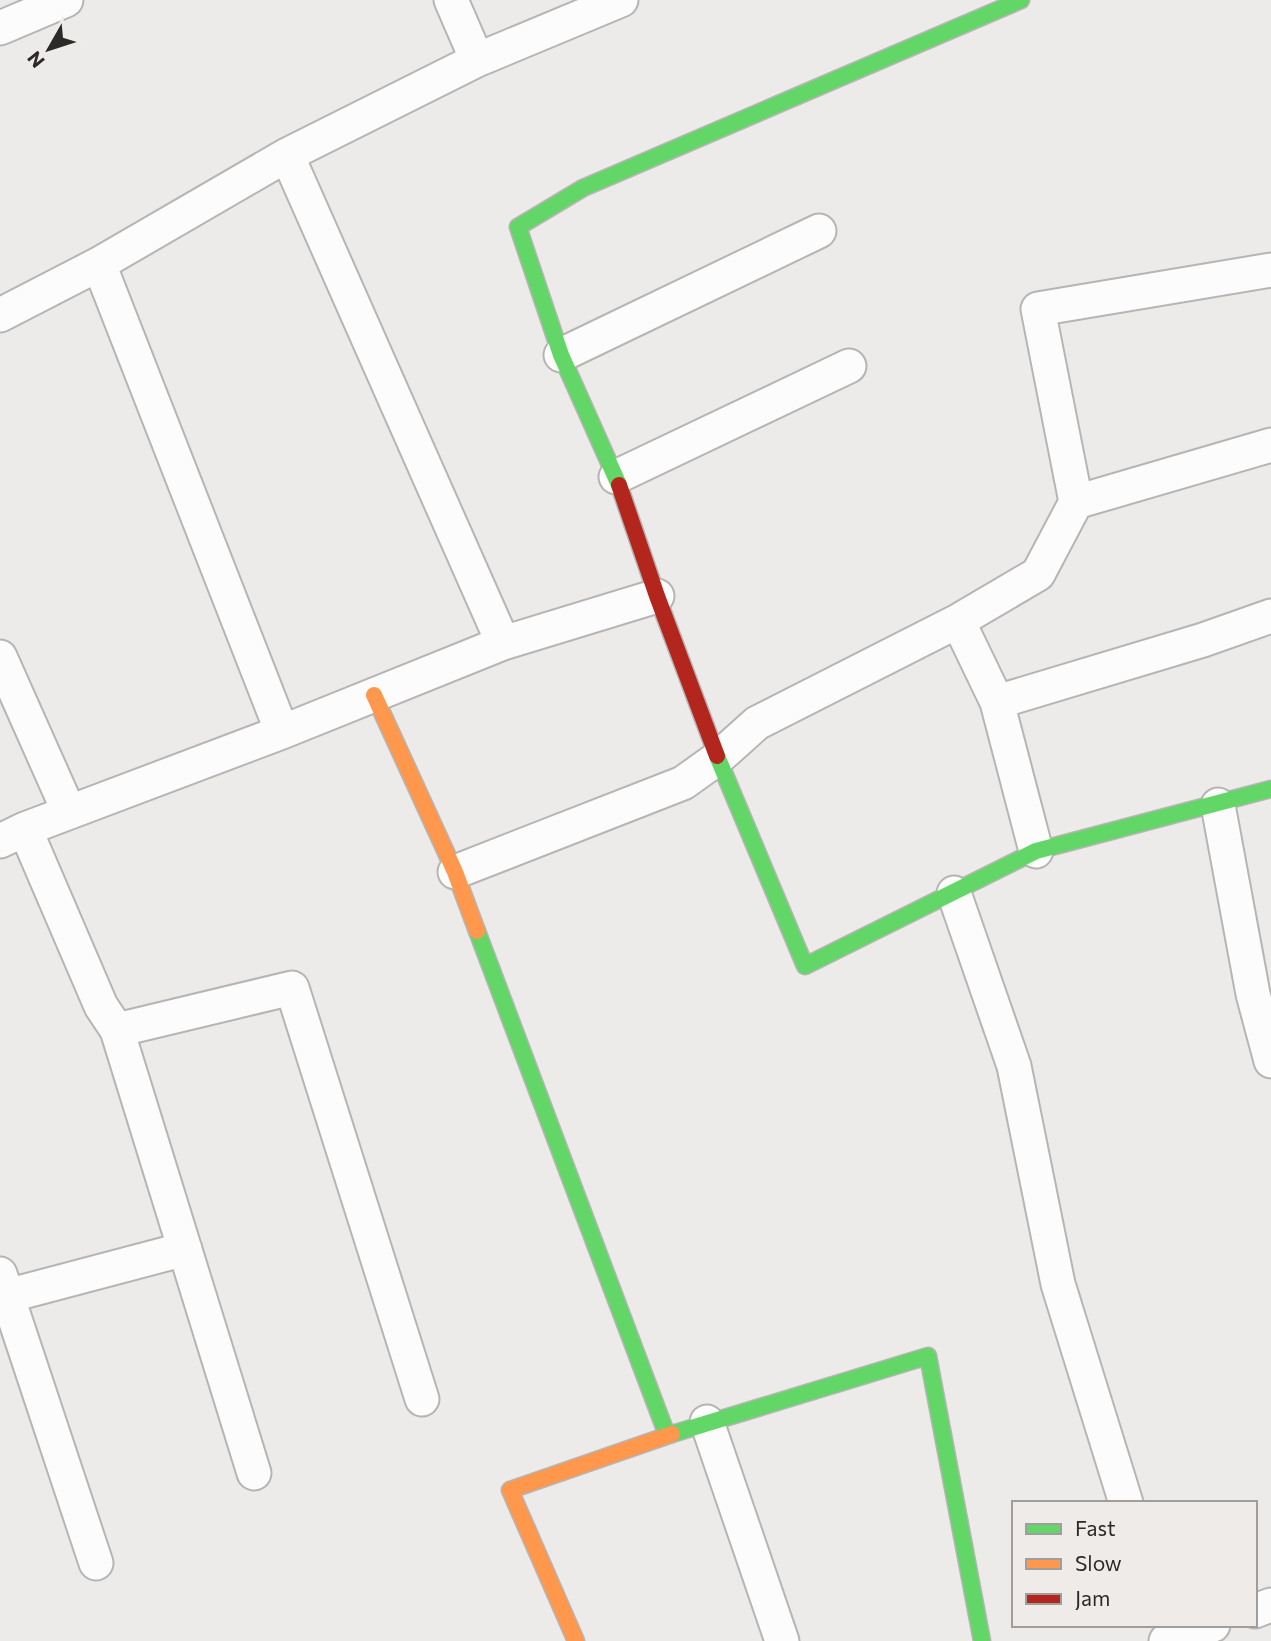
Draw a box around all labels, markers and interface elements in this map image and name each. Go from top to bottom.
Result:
north arrow [14,14,84,84]
text: N [22,47,49,73]
legend [1012,1501,1257,1627]
text: Fast [1075,1515,1116,1540]
text: Slow [1075,1550,1122,1575]
text: Jam [1075,1585,1110,1610]

